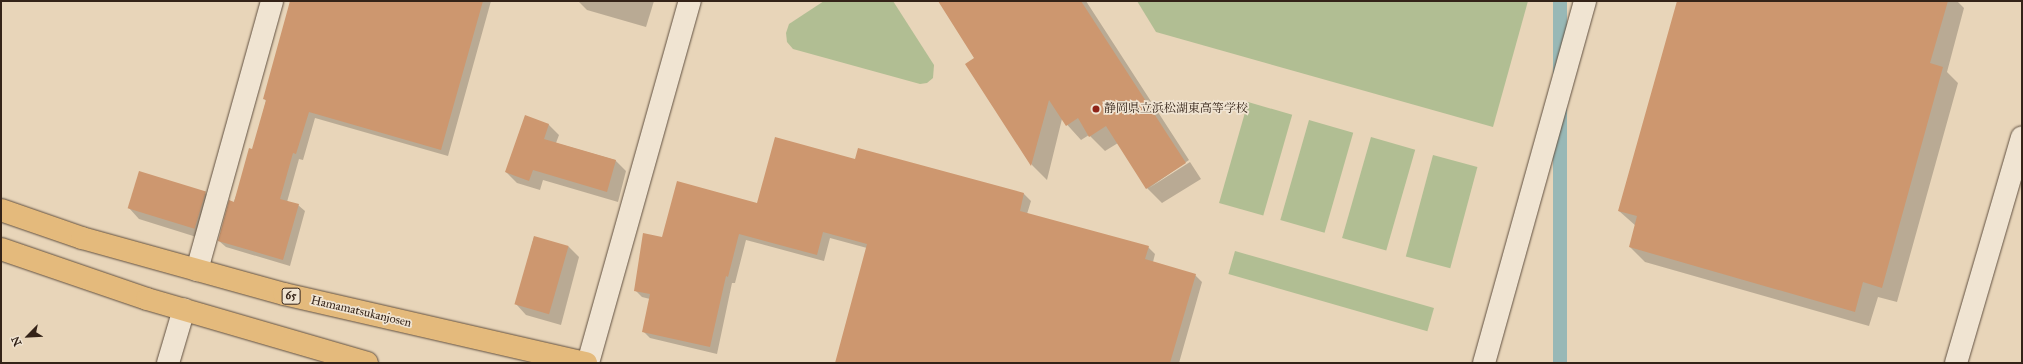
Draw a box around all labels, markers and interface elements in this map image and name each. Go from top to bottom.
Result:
place label: 静岡県立浜松湖東高等学校 [1104,102,1248,116]
marker: 静岡県立浜松湖東高等学校 [1091,104,1101,114]
road number: 65 [281,287,301,305]
street label: Hamamatsukanjosen [309,293,413,331]
north arrow [8,316,48,356]
text: N [9,334,24,348]

